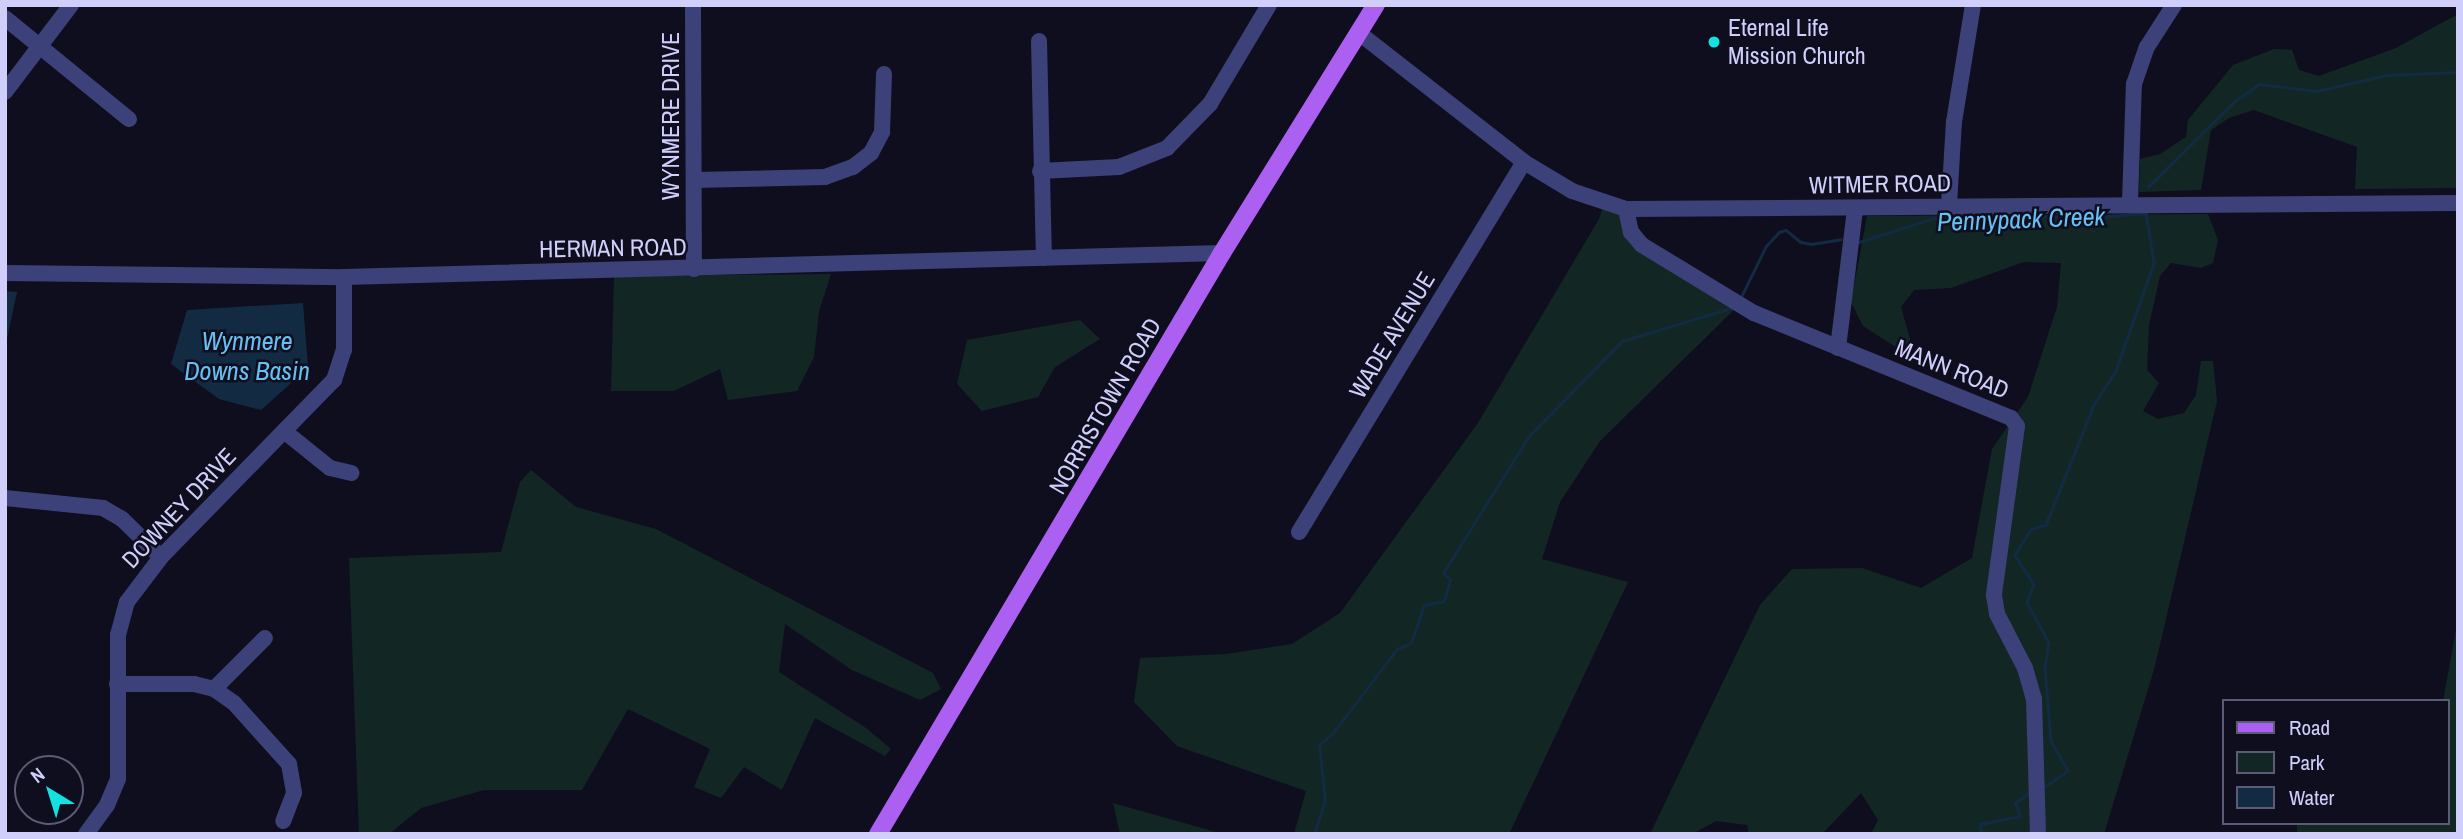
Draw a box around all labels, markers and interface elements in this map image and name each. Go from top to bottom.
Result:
place label: Eternal Life Mission Church [1728,14,1866,70]
street label: WYNMERE DRIVE [657,32,685,200]
marker: Eternal Life Mission Church [1706,34,1722,50]
street label: WITMER ROAD [1809,168,1951,200]
water label: Pennypack Creek [1936,200,2106,238]
street label: HERMAN ROAD [539,232,687,264]
street label: WADE AVENUE [1343,266,1441,404]
street label: NORRISTOWN ROAD [1043,313,1167,499]
water label: Wynmere Downs Basin [184,325,310,386]
street label: MANN ROAD [1891,333,2013,405]
street label: DOWNEY DRIVE [116,442,242,574]
legend [2222,699,2449,825]
text: Road [2289,713,2330,742]
text: Park [2289,748,2324,777]
north arrow [14,755,84,825]
text: N [25,761,50,789]
text: Water [2289,783,2334,812]

